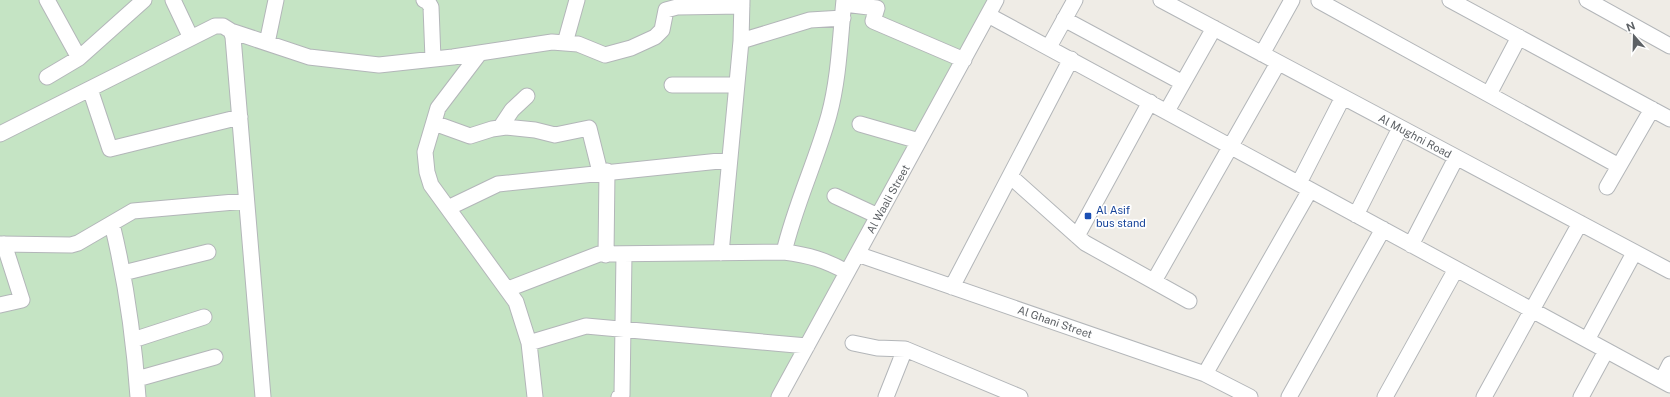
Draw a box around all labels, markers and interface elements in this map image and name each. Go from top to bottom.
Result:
north arrow [1614,16,1654,56]
text: N [1624,19,1637,34]
street label: Al Mughni Road [1376,112,1454,160]
street label: Al Waali Street [864,163,912,235]
place label: Al Asif bus stand [1096,204,1146,229]
marker: Al Asif bus stand [1083,211,1093,221]
street label: Al Ghani Street [1016,304,1094,340]

